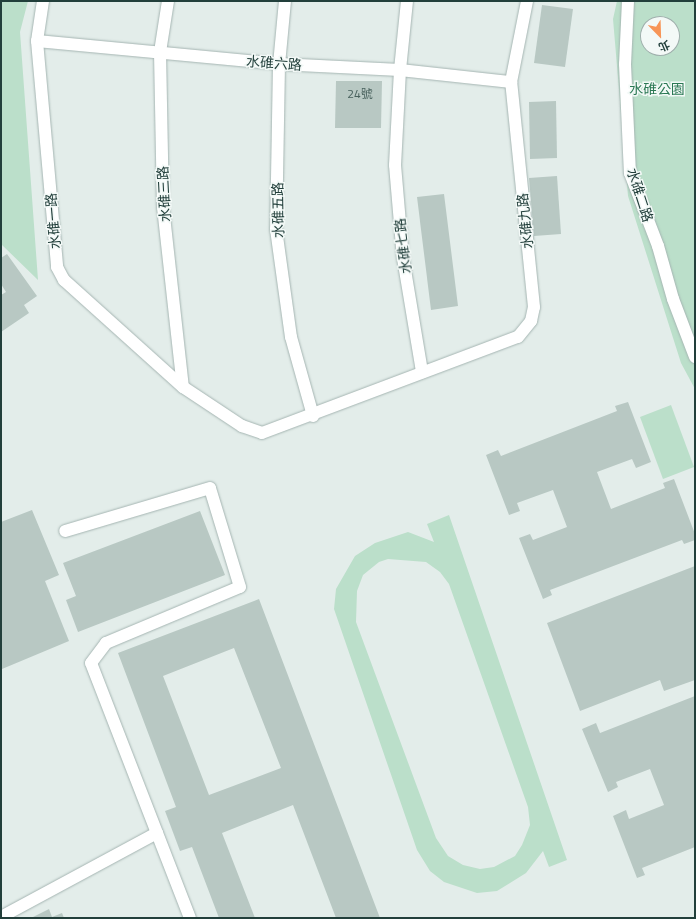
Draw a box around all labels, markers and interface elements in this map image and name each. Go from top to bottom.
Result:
north arrow [640,16,680,56]
text: 北 [656,37,672,56]
street label: 水碓六路 [245,53,303,73]
park label: 水碓公園 [629,81,685,97]
house number: 24號 [347,87,373,101]
street label: 水碓三路 [154,166,174,222]
street label: 水碓二路 [623,166,657,224]
street label: 水碓五路 [269,182,287,238]
street label: 水碓一路 [42,192,64,250]
street label: 水碓九路 [514,192,536,250]
street label: 水碓七路 [391,217,415,275]

